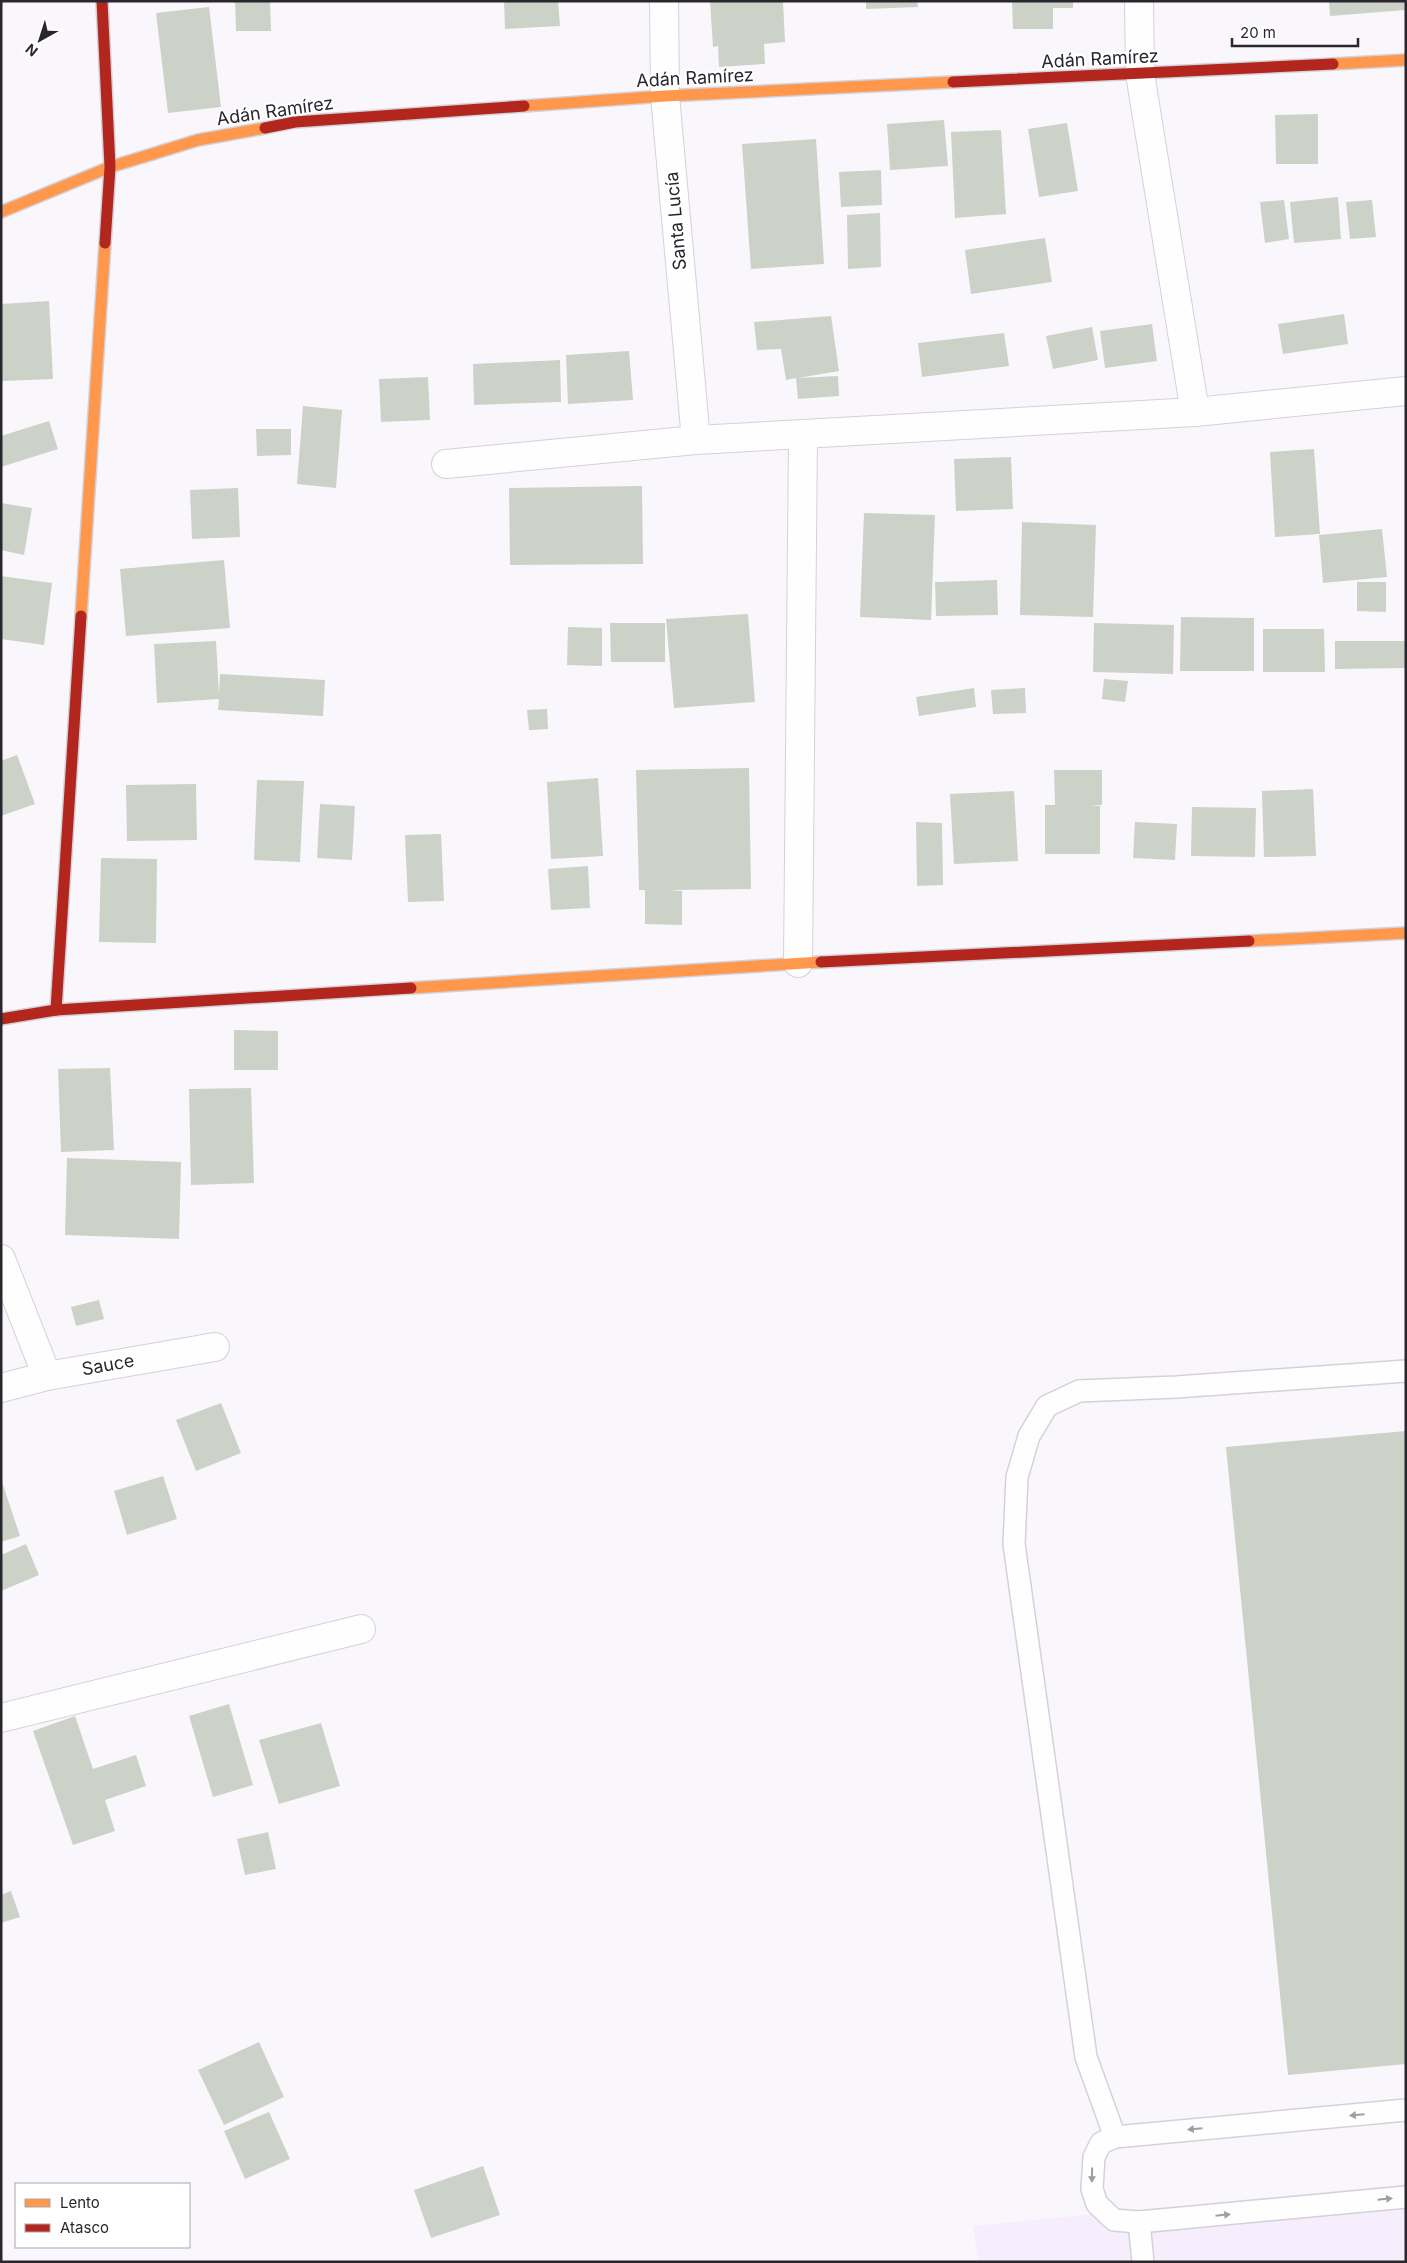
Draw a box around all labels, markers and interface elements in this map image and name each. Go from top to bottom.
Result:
north arrow [15,15,65,65]
scale bar [1232,15,1358,47]
text: 20 m [1240,23,1276,42]
text: N [22,41,41,60]
street label: Adán Ramírez [1041,45,1159,72]
street label: Adán Ramírez [636,64,754,91]
street label: Adán Ramírez [215,92,335,129]
street label: Santa Lucía [661,171,690,271]
street label: Sauce [80,1350,136,1379]
one-way arrow [1349,2111,1365,2119]
one-way arrow [1187,2126,1203,2134]
one-way arrow [1088,2167,1096,2183]
legend [15,2183,190,2248]
text: Lento [60,2193,100,2212]
one-way arrow [1377,2195,1393,2203]
one-way arrow [1215,2211,1231,2219]
text: Atasco [60,2218,109,2237]

